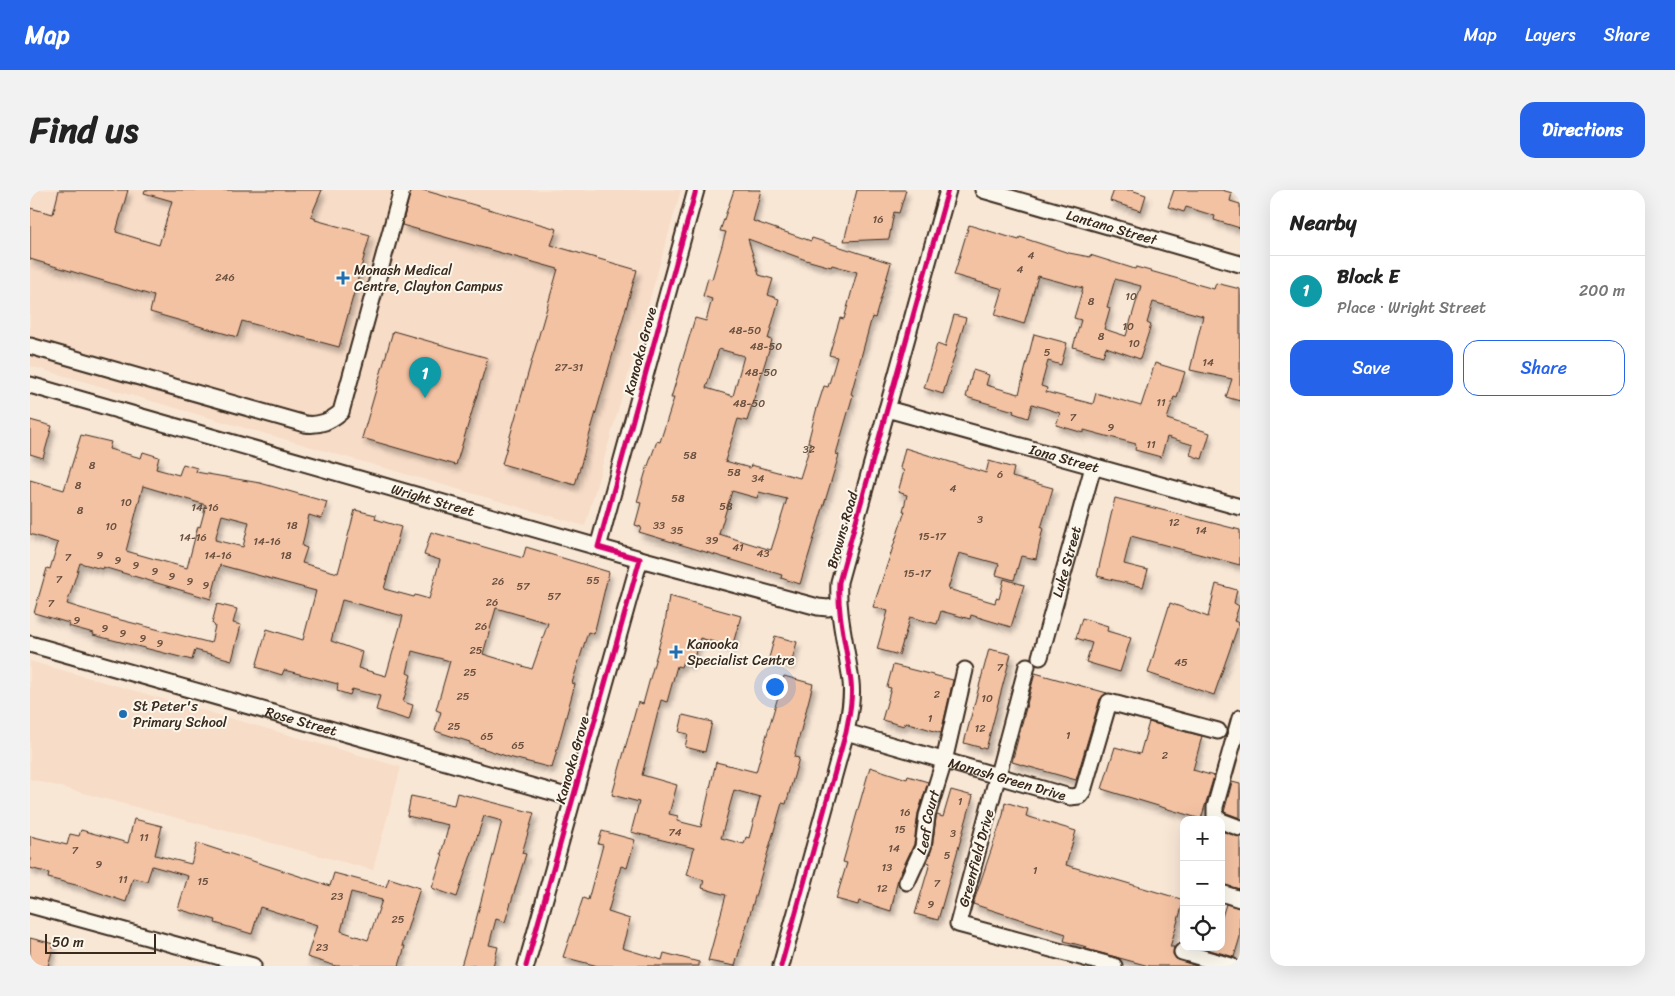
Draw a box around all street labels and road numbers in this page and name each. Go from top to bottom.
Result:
street label: Lantana Street [1063,203,1161,253]
street label: Kanooka Grove [617,304,664,398]
street label: Iona Street [1025,437,1102,480]
street label: Wright Street [388,477,477,524]
street label: Browns Road [820,487,866,572]
street label: Luke Street [1045,523,1089,600]
street label: Rose Street [262,699,340,744]
street label: Kanooka Grove [548,713,597,807]
street label: Monash Green Drive [945,750,1069,808]
street label: Leaf Court [909,786,948,859]
street label: Greenfield Drive [951,806,1002,910]

